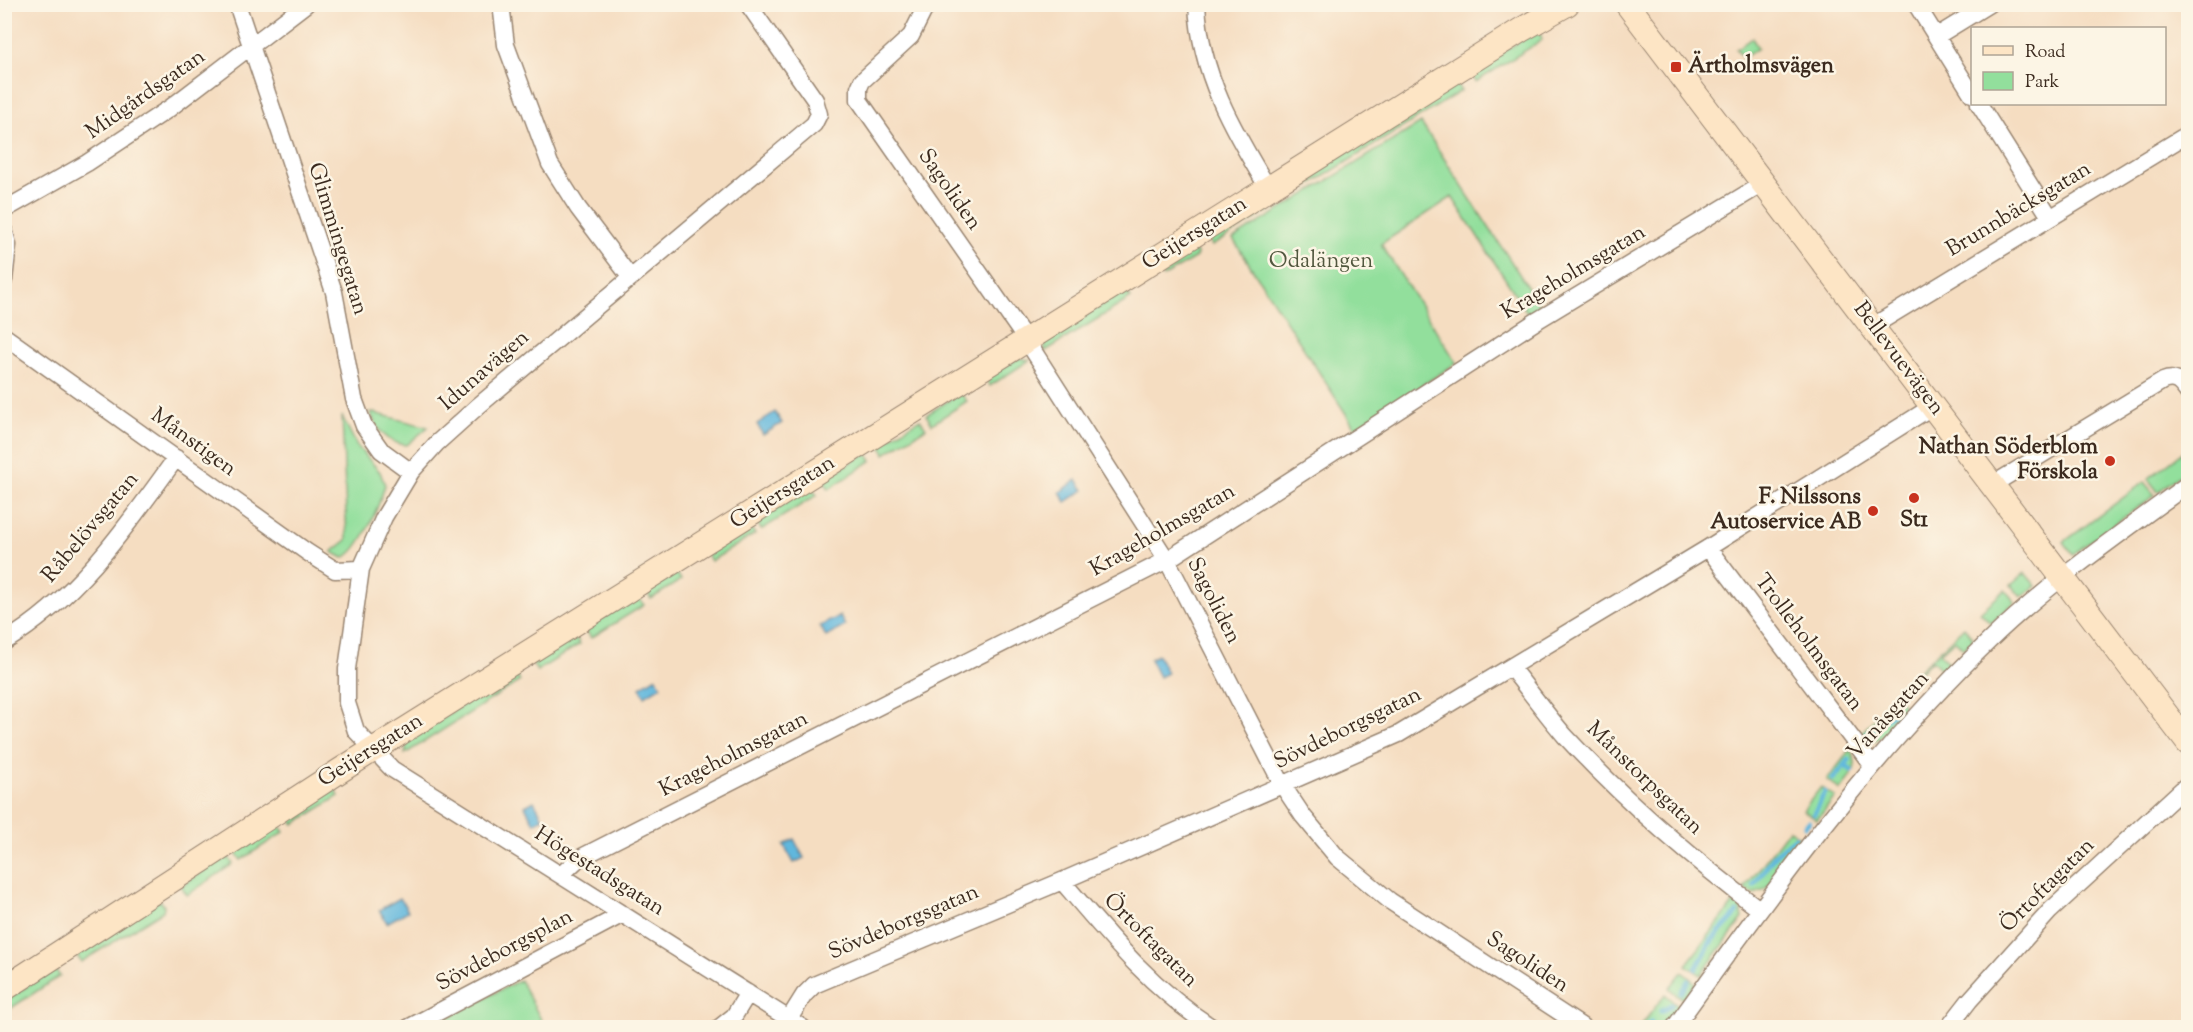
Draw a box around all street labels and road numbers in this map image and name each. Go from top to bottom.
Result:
street label: Midgårdsgatan [80,42,212,148]
street label: Sagoliden [909,143,989,237]
street label: Brunnbäcksgatan [1940,154,2098,266]
street label: Glimmingegatan [299,159,375,319]
street label: Geijersgatan [1136,189,1254,279]
street label: Krageholmsgatan [1496,217,1652,329]
street label: Bellevuevägen [1845,295,1951,423]
street label: Idunavägen [433,323,537,419]
street label: Månstigen [143,401,243,485]
street label: Geijersgatan [724,448,842,538]
street label: Råbelövsgatan [35,465,147,591]
street label: Krageholmsgatan [1084,476,1242,586]
street label: Sagoliden [1178,552,1248,650]
street label: Trolleholmsgatan [1746,568,1870,718]
street label: Vanåsgatan [1840,665,1938,767]
street label: Sövdeborgsgatan [1269,679,1427,779]
street label: Krageholmsgatan [654,704,814,806]
street label: Geijersgatan [312,706,430,796]
street label: Månstorpsgatan [1578,715,1710,843]
street label: Högestadsgatan [527,819,671,925]
street label: Örtoftagatan [1993,831,2103,941]
street label: Sövdeborgsgatan [824,877,984,969]
street label: Örtoftagatan [1095,886,1205,996]
street label: Sövdeborgsplan [431,901,579,1001]
street label: Sagoliden [1479,924,1575,1002]

